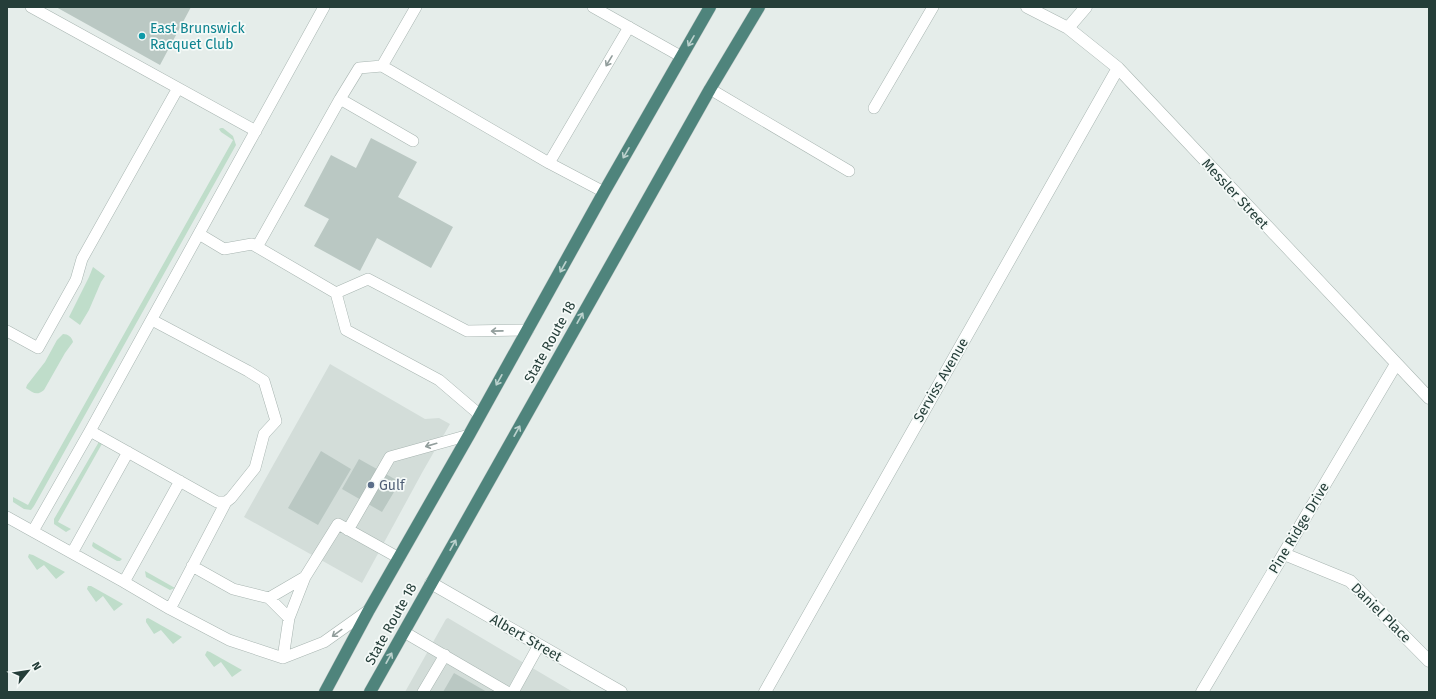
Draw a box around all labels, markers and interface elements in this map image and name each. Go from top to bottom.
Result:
place label: East Brunswick Racquet Club [150,20,245,53]
marker: East Brunswick Racquet Club [137,31,147,41]
one-way arrow [687,35,695,47]
one-way arrow [604,55,612,67]
one-way arrow [622,147,630,159]
street label: Messler Street [1198,155,1273,233]
one-way arrow [558,261,566,273]
street label: State Route 18 [521,298,580,386]
one-way arrow [577,312,585,324]
one-way arrow [491,327,504,334]
street label: Serviss Avenue [910,335,972,425]
one-way arrow [495,374,503,386]
one-way arrow [513,426,521,438]
one-way arrow [425,442,438,449]
place label: Gulf [379,477,406,494]
street label: Pine Ridge Drive [1265,479,1333,577]
marker: Gulf [366,480,376,490]
one-way arrow [449,539,457,551]
street label: Daniel Place [1347,579,1415,647]
street label: State Route 18 [362,580,421,668]
street label: Albert Street [487,611,566,666]
one-way arrow [332,628,343,637]
north arrow [8,651,48,691]
one-way arrow [386,652,393,664]
text: N [29,660,44,673]

